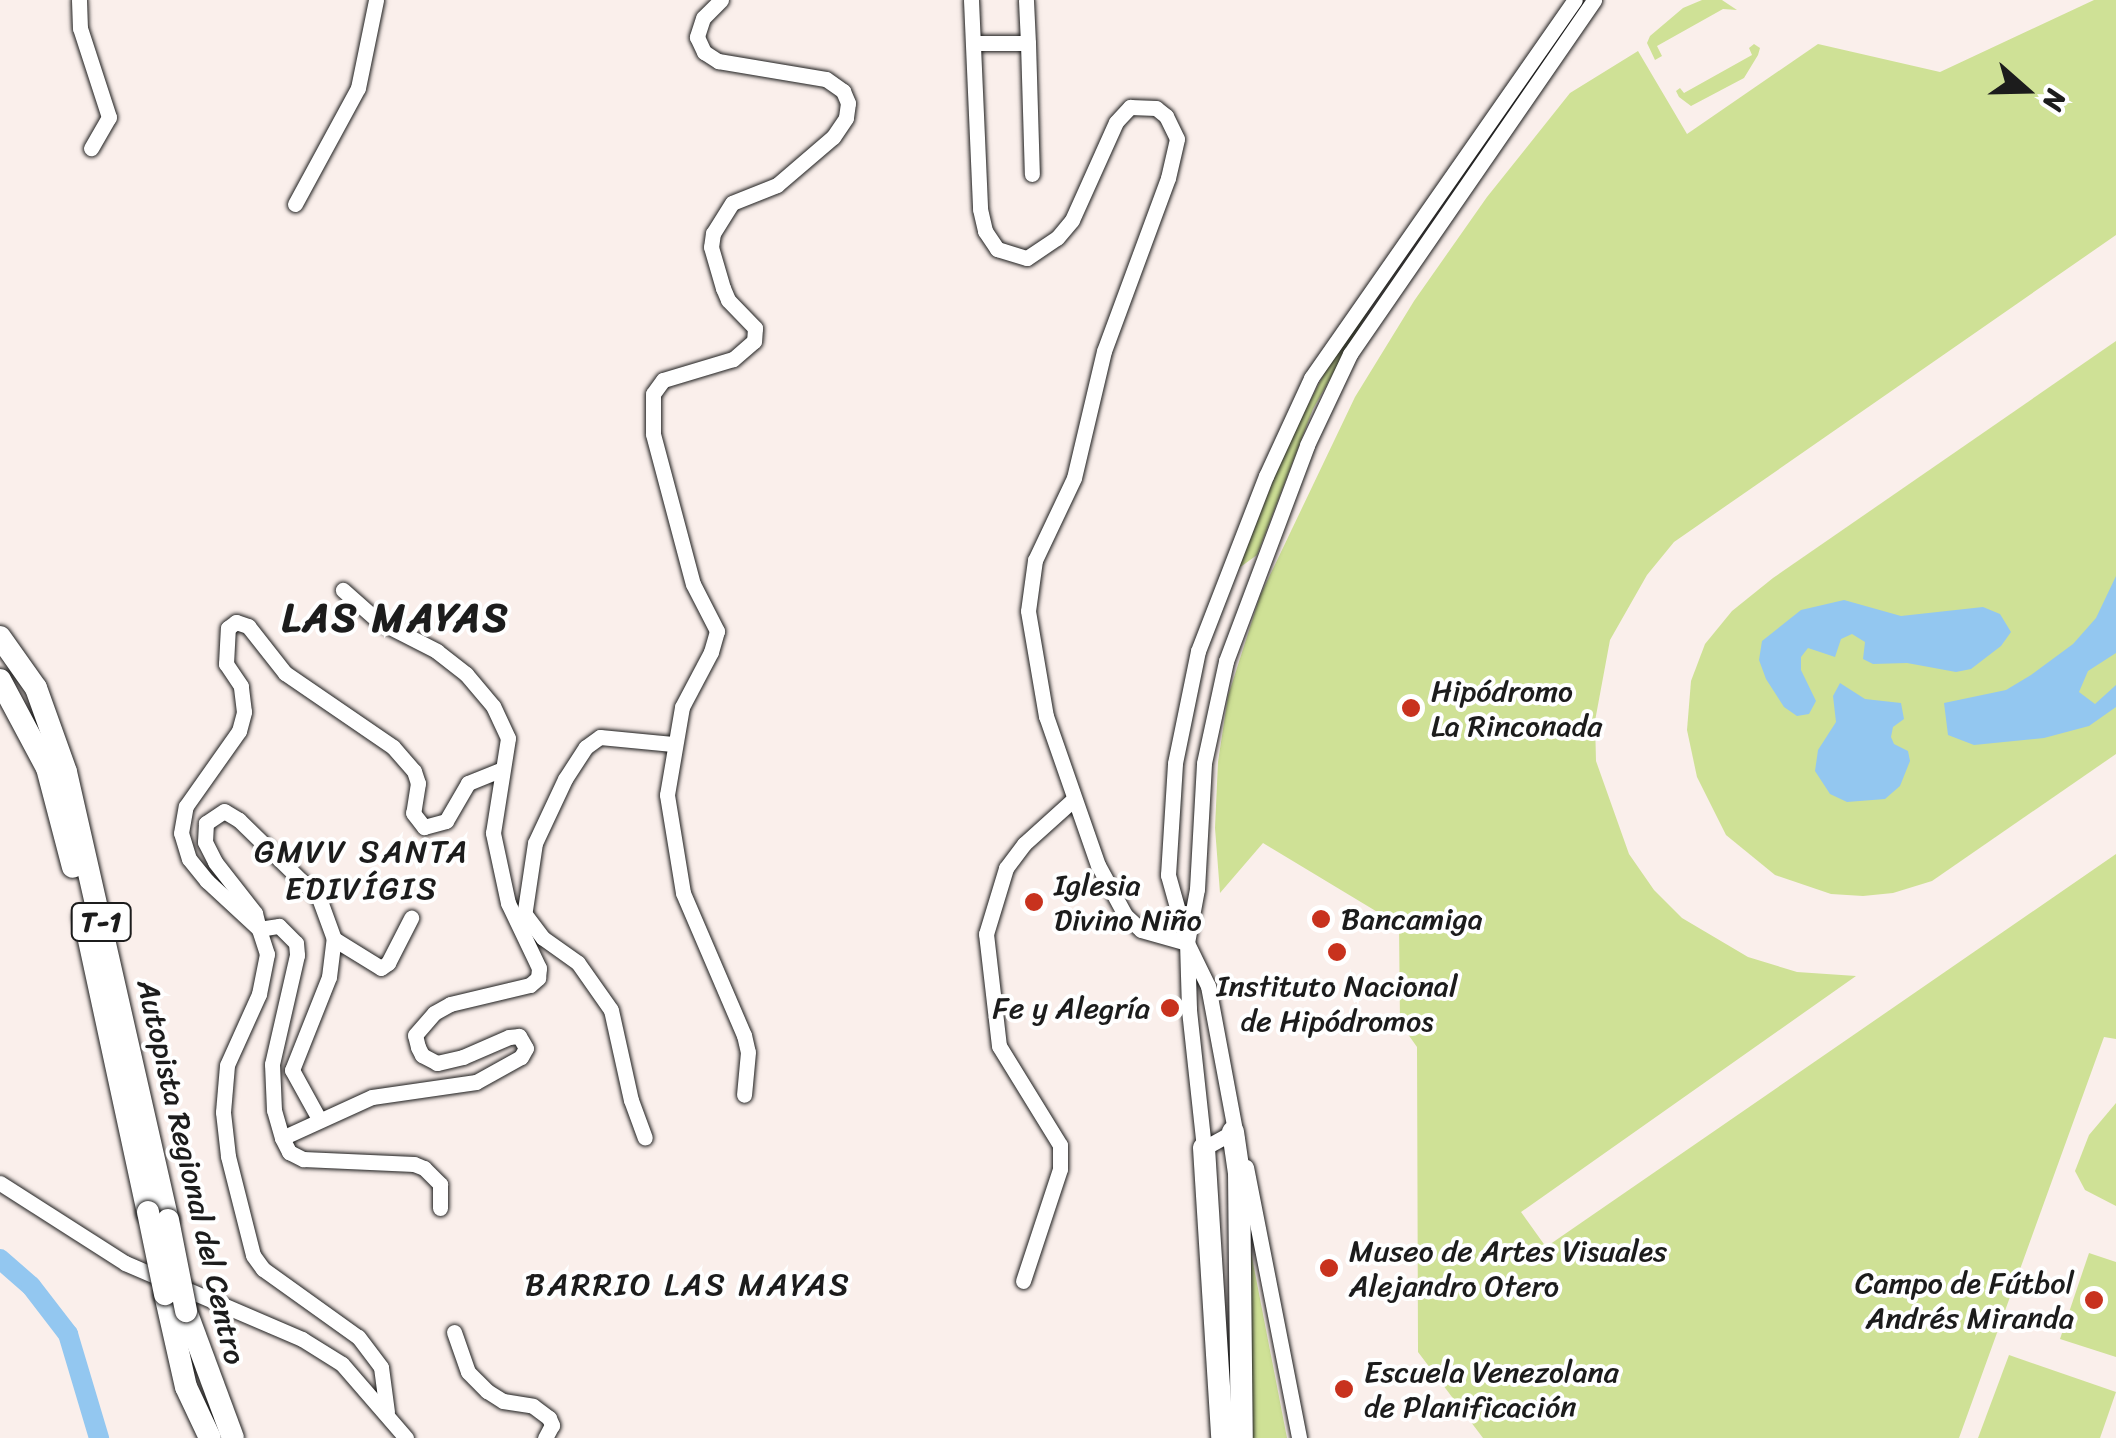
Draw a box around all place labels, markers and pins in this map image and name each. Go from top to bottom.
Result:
place label: Hipódromo La Rinconada [1431,673,1603,744]
marker: Hipódromo La Rinconada [1400,697,1422,719]
place label: Iglesia Divino Niño [1054,867,1202,938]
marker: Iglesia Divino Niño [1023,891,1045,913]
place label: Bancamiga [1341,901,1483,937]
marker: Bancamiga [1310,908,1332,930]
marker: Instituto Nacional de Hipódromos [1326,941,1348,963]
place label: Instituto Nacional de Hipódromos [1217,968,1457,1038]
place label: Fe y Alegría [993,990,1150,1026]
marker: Fe y Alegría [1159,997,1181,1019]
place label: Museo de Artes Visuales Alejandro Otero [1349,1233,1668,1304]
marker: Museo de Artes Visuales Alejandro Otero [1318,1257,1340,1279]
place label: Campo de Fútbol Andrés Miranda [1854,1265,2074,1336]
marker: Campo de Fútbol Andrés Miranda [2083,1289,2105,1311]
place label: Escuela Venezolana de Planificación [1364,1354,1619,1424]
marker: Escuela Venezolana de Planificación [1333,1378,1355,1400]

